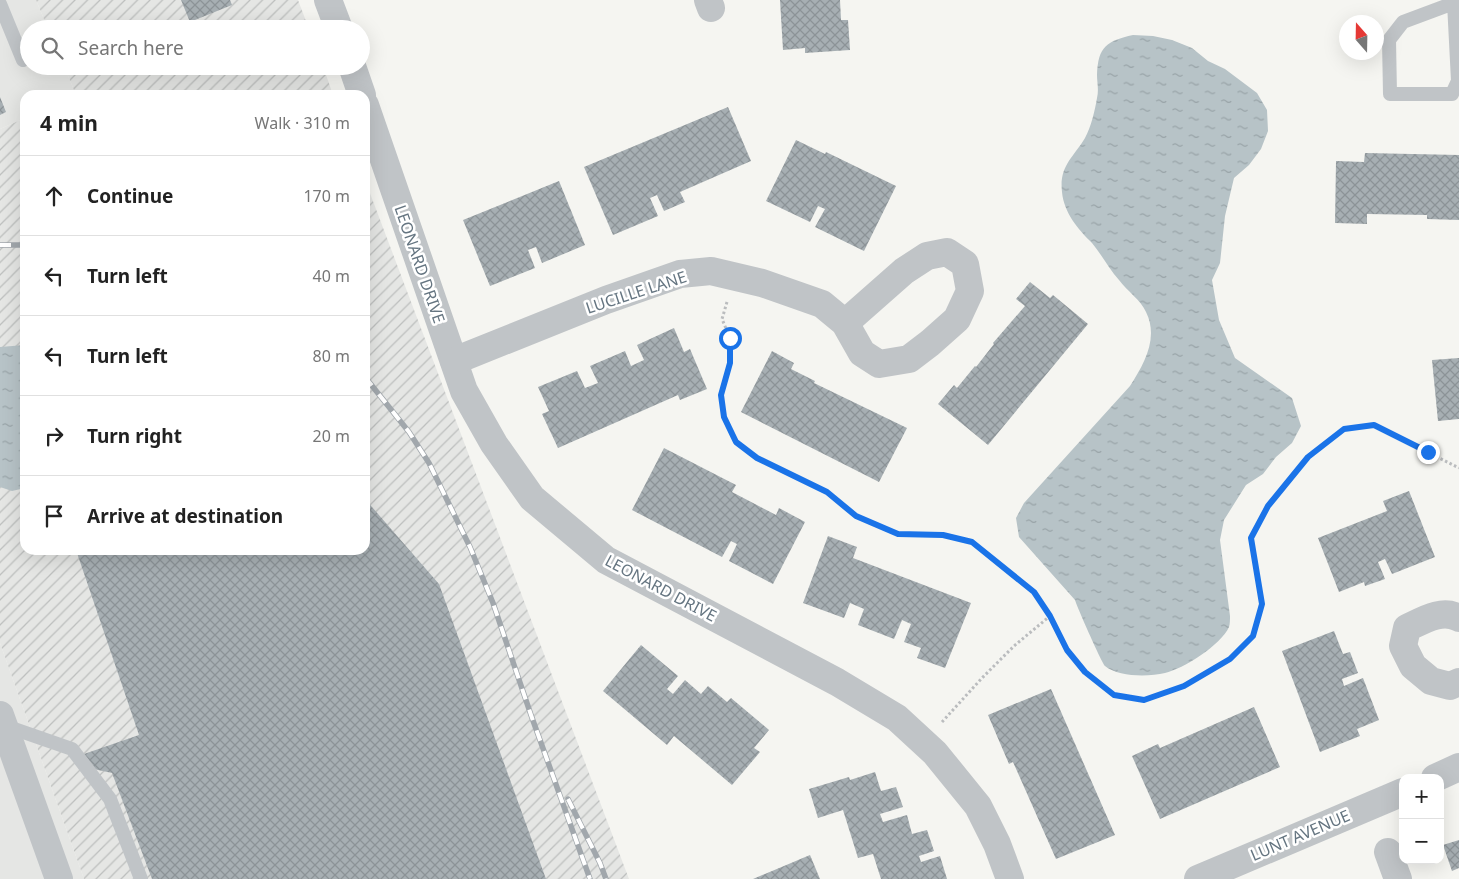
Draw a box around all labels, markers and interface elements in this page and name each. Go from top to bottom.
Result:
north arrow [1339,15,1384,60]
search box [20,20,370,75]
icon: search [38,34,66,62]
text: Search here [78,35,184,61]
text: 4 min [40,109,98,137]
text: Walk · 310 m [255,112,350,134]
icon: ahead [40,182,68,210]
text: Continue [87,183,173,209]
text: 170 m [303,185,350,207]
street label: LEONARD DRIVE [389,202,451,326]
icon: left [40,262,68,290]
text: Turn left [87,263,168,289]
text: 40 m [313,265,350,287]
street label: LUCILLE LANE [583,265,689,319]
route start [719,327,742,350]
icon: left [40,342,68,370]
text: Turn left [87,343,168,369]
text: 80 m [313,345,350,367]
icon: right [40,422,68,450]
text: Turn right [87,423,182,449]
text: 20 m [313,425,350,447]
route end [1417,441,1440,464]
icon: arrive [40,502,68,530]
text: Arrive at destination [87,503,283,529]
street label: LEONARD DRIVE [601,549,721,627]
map controls [1399,774,1444,864]
button: + [1399,774,1444,819]
street label: LUNT AVENUE [1247,804,1353,866]
button: − [1399,819,1444,864]

